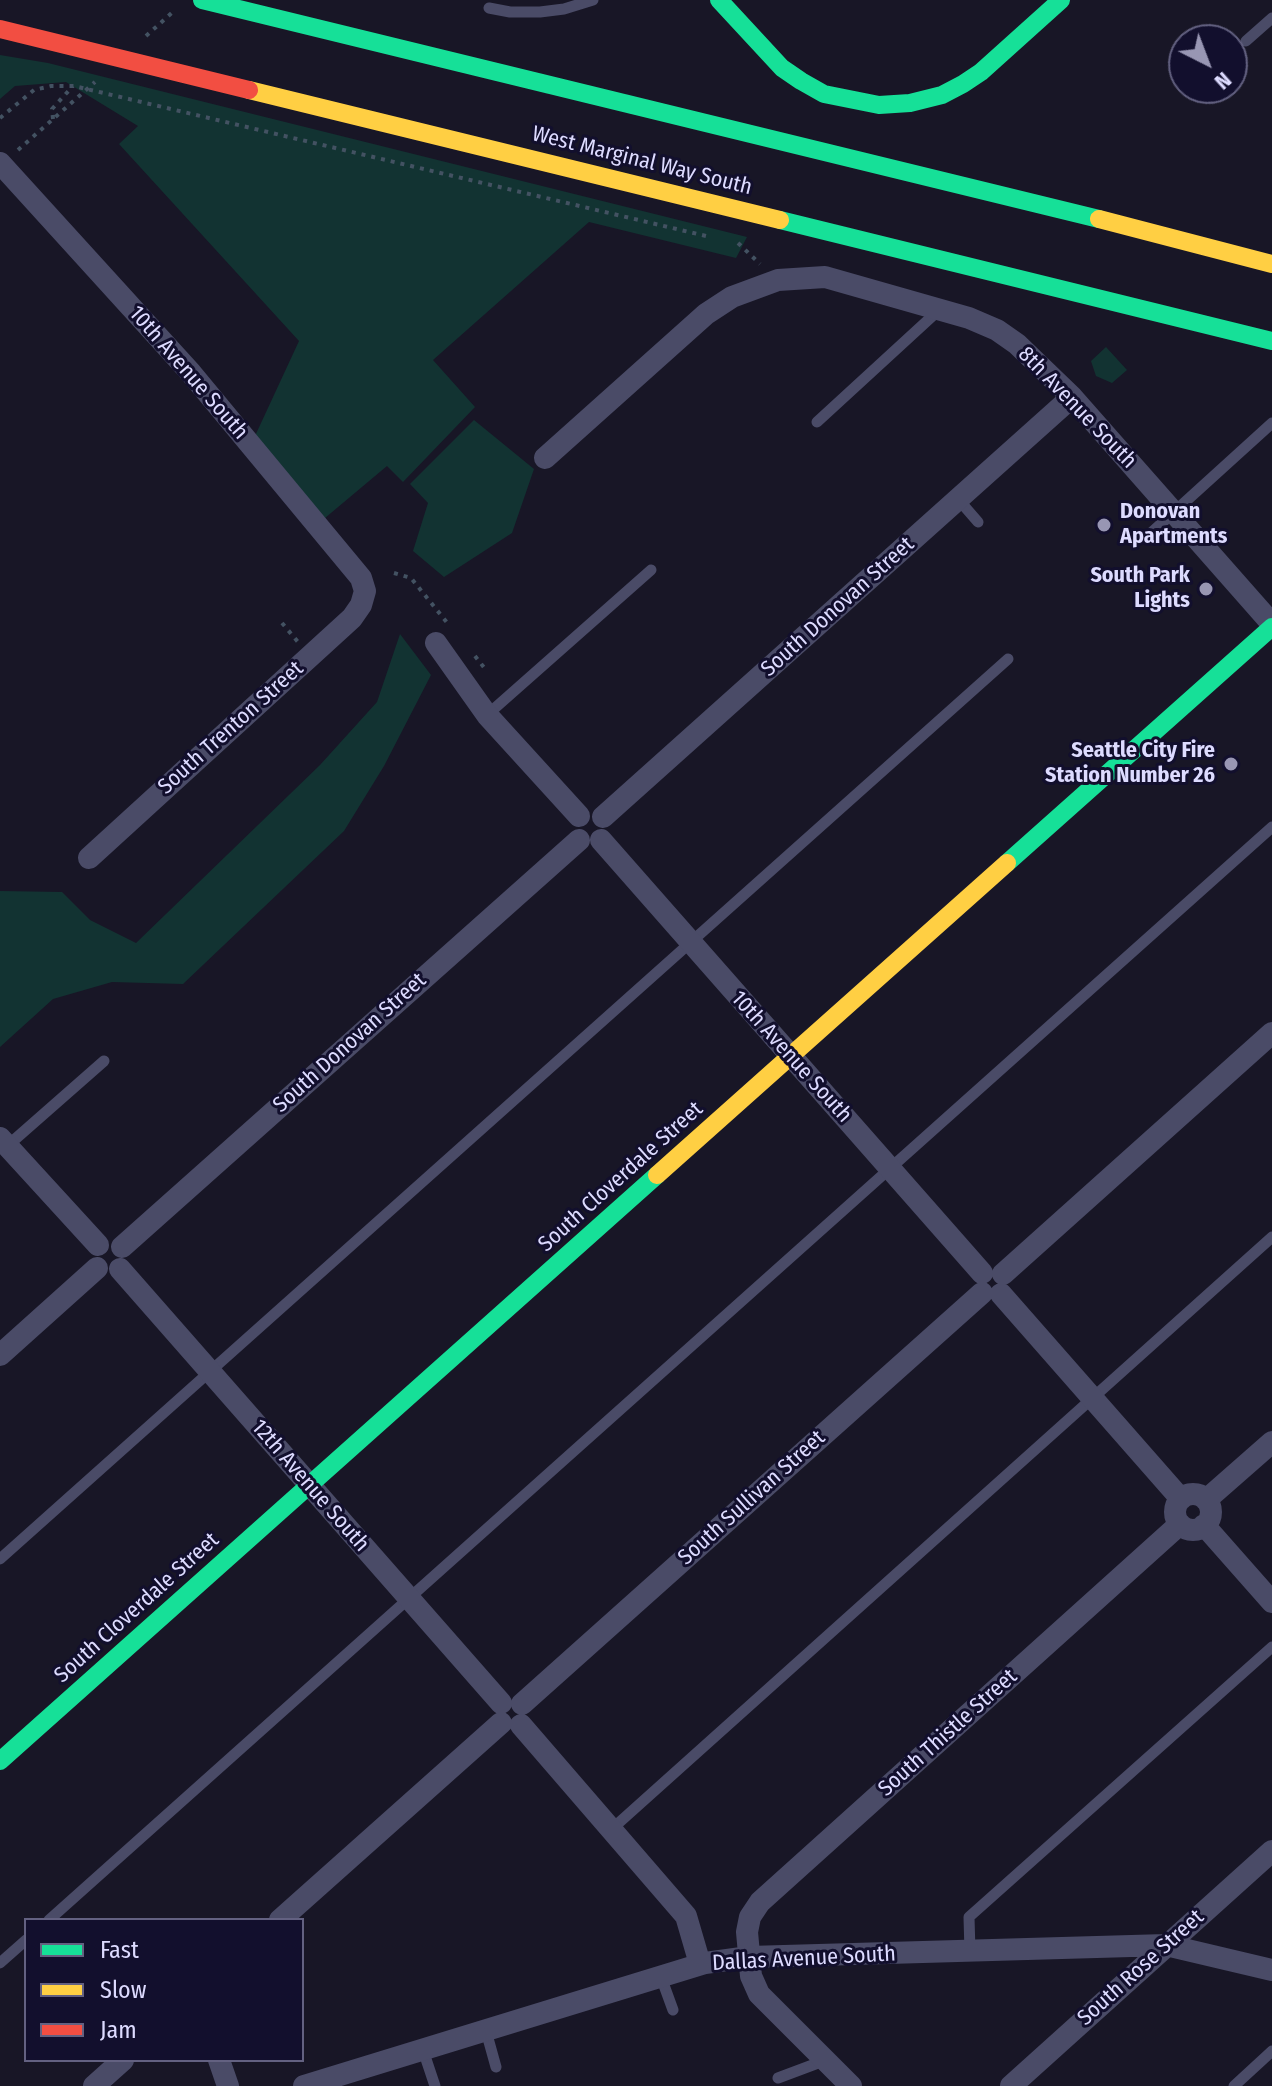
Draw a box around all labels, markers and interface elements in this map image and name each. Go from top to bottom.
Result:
north arrow [1168,24,1248,104]
text: N [1209,66,1237,95]
street label: West Marginal Way South [529,121,755,201]
street label: 10th Avenue South [123,301,253,445]
street label: 8th Avenue South [1012,342,1142,474]
place label: Donovan Apartments [1120,499,1227,550]
marker: Donovan Apartments [1095,516,1113,534]
street label: South Donovan Street [756,531,920,683]
place label: South Park Lights [1090,563,1190,614]
marker: South Park Lights [1197,580,1215,598]
street label: South Trenton Street [153,656,309,800]
place label: Seattle City Fire Station Number 26 [1045,738,1215,790]
marker: Seattle City Fire Station Number 26 [1222,755,1240,773]
street label: South Donovan Street [268,967,432,1119]
street label: 10th Avenue South [725,986,857,1128]
street label: South Cloverdale Street [533,1096,709,1258]
street label: 12th Avenue South [245,1415,375,1557]
street label: South Sullivan Street [673,1425,831,1571]
street label: South Cloverdale Street [49,1527,225,1689]
street label: South Thistle Street [873,1664,1023,1802]
street label: South Rose Street [1072,1904,1210,2032]
legend [24,1918,304,2062]
text: Fast [100,1936,139,1964]
street label: Dallas Avenue South [711,1941,897,1977]
text: Slow [100,1976,146,2004]
text: Jam [100,2016,137,2044]

